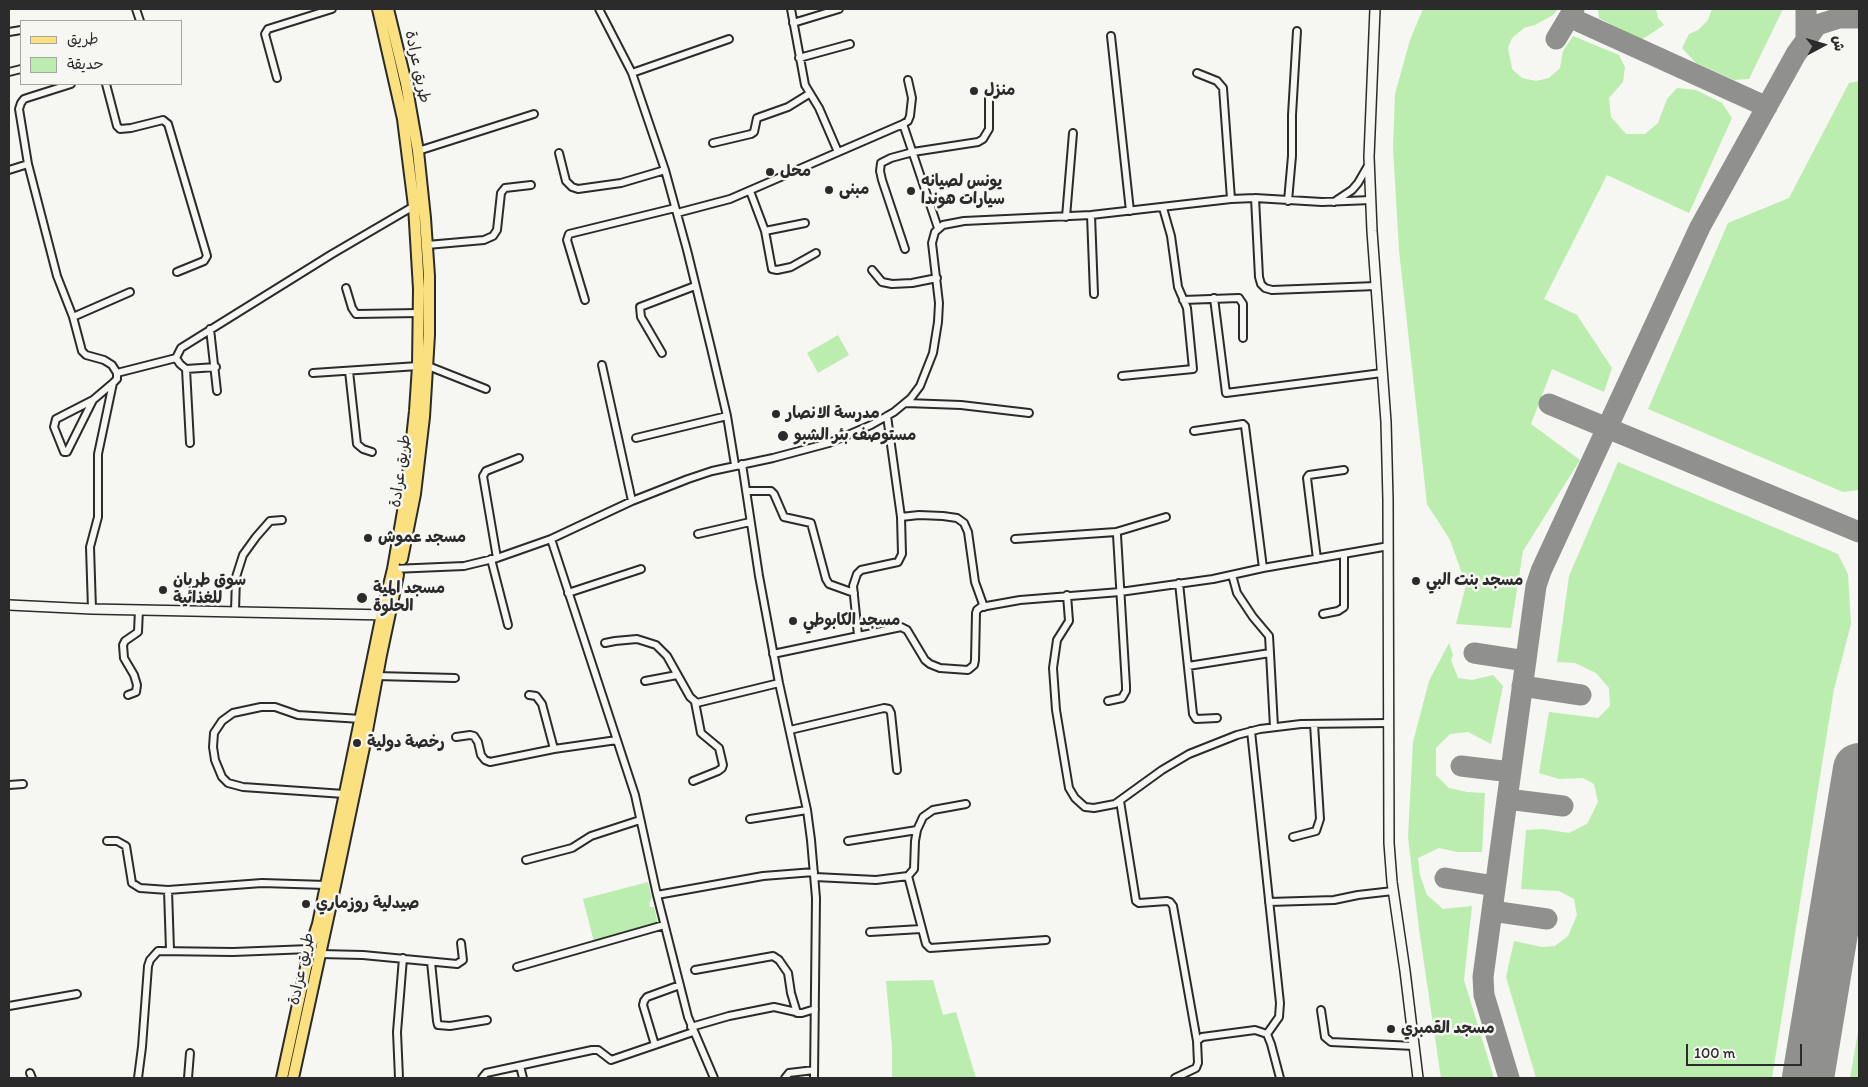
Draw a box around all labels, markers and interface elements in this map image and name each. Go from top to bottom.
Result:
legend [20,20,182,85]
north arrow [1798,20,1848,70]
street label: طريق عرادة [400,29,434,105]
text: طريق [67,30,99,48]
text: ش [1829,35,1848,52]
text: حديقة [67,55,104,73]
place label: منزل [984,81,1015,101]
marker: منزل [968,85,980,97]
place label: محل [780,162,811,182]
marker: محل [764,166,776,178]
place label: يونس لصيانه سيارات هوندا [921,172,1005,210]
place label: مبنى [839,180,869,200]
marker: مبنى [823,184,835,196]
marker: يونس لصيانه سيارات هوندا [905,185,917,197]
place label: مدرسة الانصار [786,404,880,424]
marker: مدرسة الانصار [770,408,782,420]
place label: مستوصف بئر الشبو [794,426,916,446]
marker: مستوصف بئر الشبو [776,429,790,443]
street label: طريق عرادة [386,433,416,509]
place label: مسجد عموش [378,528,466,548]
marker: مسجد عموش [362,532,374,544]
place label: سوق طربان للغذائية [173,571,246,609]
place label: مسجد بنت البي [1426,571,1523,591]
marker: مسجد بنت البي [1410,575,1422,587]
place label: مسجد المية الحلوة [373,579,445,617]
marker: سوق طربان للغذائية [157,584,169,596]
marker: مسجد المية الحلوة [355,591,369,605]
place label: مسجد الكابوطي [803,611,900,631]
marker: مسجد الكابوطي [787,615,799,627]
place label: رخصة دولية [367,733,445,753]
marker: رخصة دولية [351,737,363,749]
place label: صيدلية روزماري [316,894,419,914]
marker: صيدلية روزماري [300,898,312,910]
street label: طريق عرادة [285,931,319,1007]
place label: مسجد القمبري [1401,1019,1495,1039]
marker: مسجد القمبري [1385,1023,1397,1035]
scale bar [1688,1034,1804,1066]
text: 100 m [1694,1044,1735,1062]

